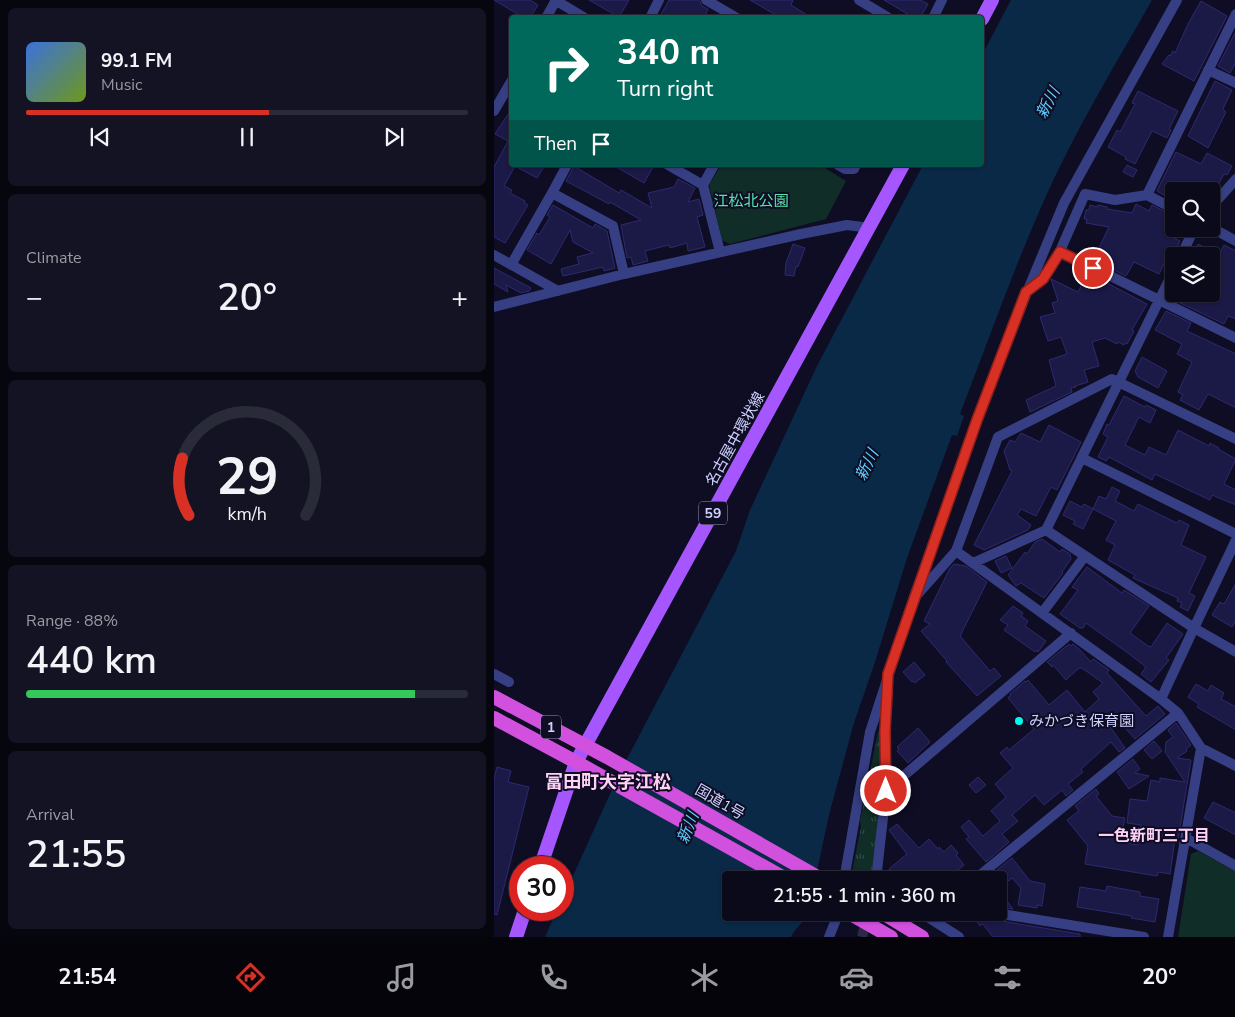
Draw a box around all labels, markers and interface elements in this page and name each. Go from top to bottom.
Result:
text: 340 m [617,29,720,76]
icon: right [534,35,599,100]
text: 99.1 FM [101,48,172,74]
text: Music [101,74,142,96]
text: Turn right [617,74,713,104]
water label: 新川 [1031,82,1066,122]
icon: previous [86,123,114,151]
icon: pause [233,123,261,151]
icon: next [380,123,408,151]
icon: arrive [587,130,615,158]
text: Then [534,131,577,157]
map controls [1165,182,1220,302]
button: search [1165,182,1220,237]
park label: 江松北公園 [713,191,789,211]
text: Climate [26,247,81,269]
pin [1072,247,1114,289]
button: layers [1165,247,1220,302]
icon: arrive [1079,254,1107,282]
text: 20° [217,272,277,323]
text: − [26,279,43,317]
text: + [451,279,468,317]
street label: 名古屋中環状線 [701,388,769,490]
text: 29 [216,441,278,512]
water label: 新川 [850,444,885,484]
text: km/h [227,502,267,526]
road number: 59 [699,502,727,524]
text: Range · 88% [26,610,118,632]
text: 440 km [26,635,157,686]
place label: みかづき保育園 [1029,711,1134,731]
marker: みかづき保育園 [1013,715,1025,727]
road number: 1 [541,716,561,739]
position arrow [859,764,911,816]
district label: 富田町大字江松 [545,770,671,794]
street label: 国道1号 [692,780,748,824]
text: Arrival [26,804,74,826]
water label: 新川 [672,807,705,847]
district label: 一色新町三丁目 [1098,825,1210,847]
text: 21:55 [26,829,126,880]
speed limit sign: 30 [509,856,574,921]
text: 21:55 · 1 min · 360 m [773,883,956,909]
icon: directions [233,960,268,995]
icon: music [384,960,419,995]
icon: phone [536,960,571,995]
icon: climate [687,960,722,995]
icon: car [839,960,874,995]
icon: filters [990,960,1025,995]
text: 21:54 [58,962,117,992]
text: 20° [1142,962,1177,992]

